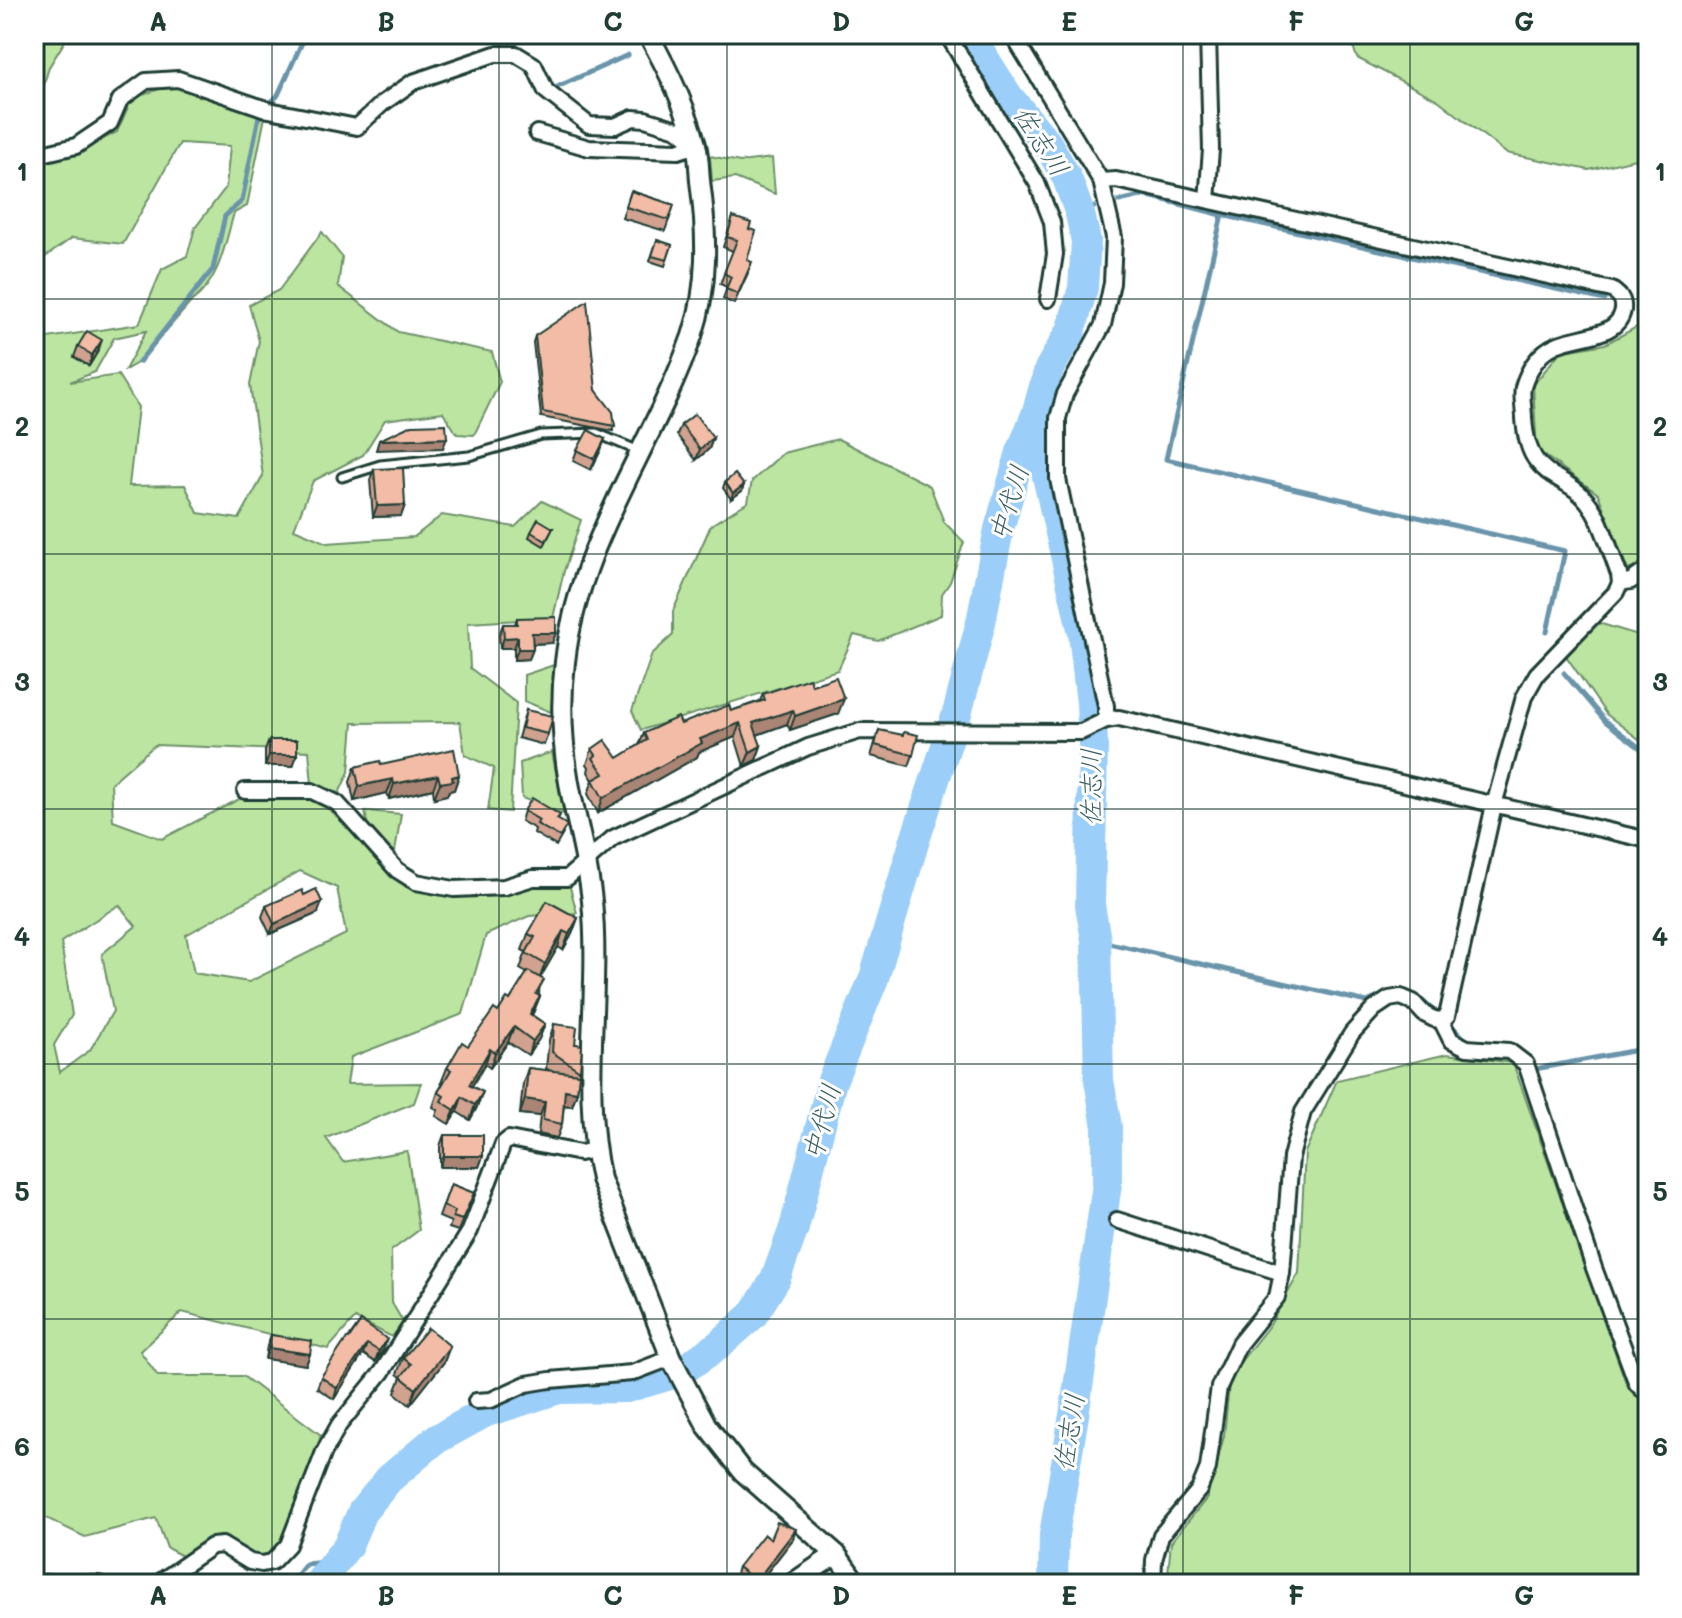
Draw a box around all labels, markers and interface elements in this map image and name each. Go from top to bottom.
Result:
text: A [149,4,167,38]
text: B [377,4,395,38]
text: C [603,4,623,38]
text: D [832,4,850,38]
text: E [1061,4,1077,38]
text: F [1288,4,1304,38]
text: G [1514,4,1534,38]
water label: 佐志川 [1006,98,1077,182]
text: 1 [16,154,28,188]
text: 1 [1654,154,1666,188]
text: 2 [15,409,29,443]
text: 2 [1653,409,1667,443]
water label: 中代川 [980,460,1036,545]
text: 3 [14,664,30,698]
text: 3 [1652,664,1668,698]
water label: 佐志川 [1073,748,1107,826]
text: 4 [14,919,30,953]
text: 4 [1652,919,1668,953]
water label: 中代川 [795,1080,848,1164]
text: 5 [14,1174,30,1208]
text: 5 [1652,1174,1668,1208]
water label: 佐志川 [1045,1391,1091,1473]
text: 6 [14,1429,30,1463]
text: 6 [1652,1429,1668,1463]
text: A [149,1578,167,1612]
text: B [377,1578,395,1612]
text: C [603,1578,623,1612]
text: D [832,1578,850,1612]
text: E [1061,1578,1077,1612]
text: F [1288,1578,1304,1612]
text: G [1514,1578,1534,1612]

